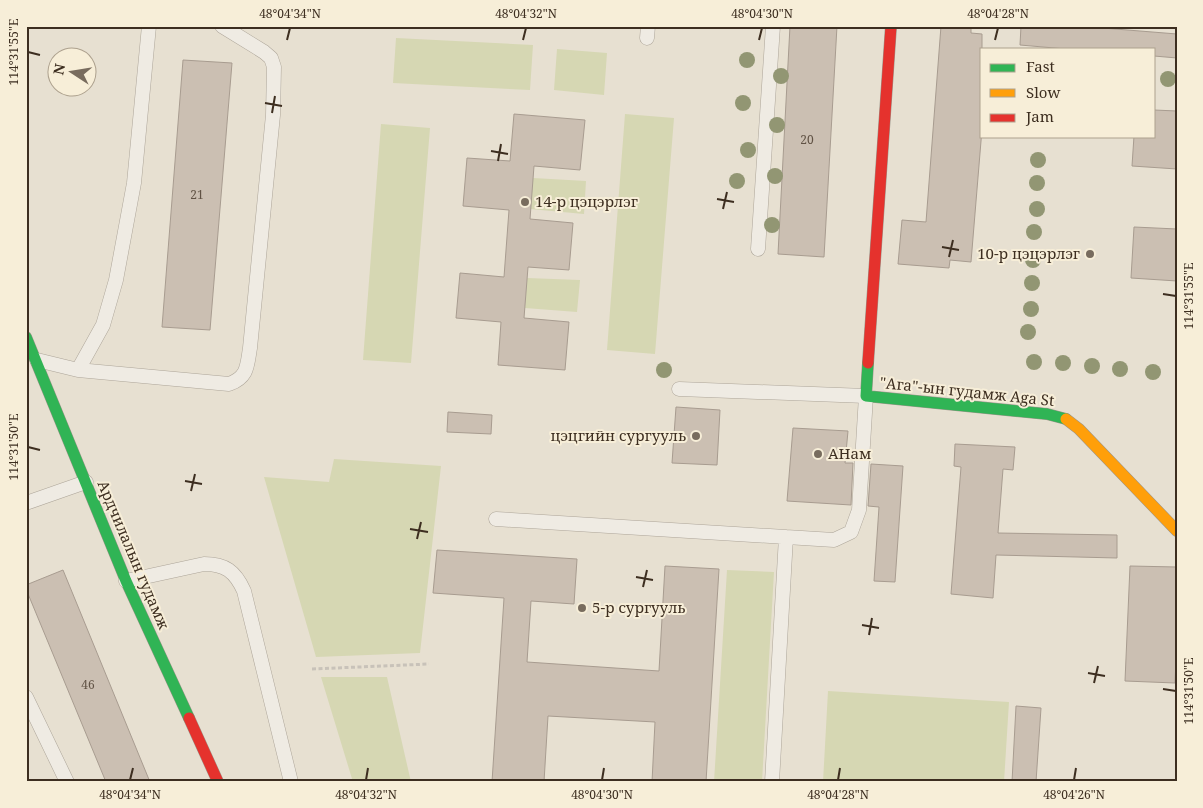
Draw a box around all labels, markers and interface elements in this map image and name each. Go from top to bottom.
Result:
text: 48°04'34"N [259,5,321,22]
text: 48°04'32"N [495,5,557,22]
text: 48°04'30"N [731,5,793,22]
text: 48°04'28"N [967,5,1029,22]
text: 114°31'55"E [5,19,22,85]
north arrow [48,48,98,98]
legend [980,48,1156,138]
text: Fast [1026,56,1055,76]
text: N [48,62,69,77]
text: Slow [1026,82,1060,102]
text: Jam [1025,106,1054,126]
house number: 20 [800,131,814,148]
house number: 21 [190,186,204,203]
place label: 14-р цэцэрлэг [535,191,638,211]
marker: 14-р цэцэрлэг [519,196,531,208]
place label: 10-р цэцэрлэг [977,243,1080,263]
marker: 10-р цэцэрлэг [1084,248,1096,260]
text: 114°31'55"E [1180,263,1197,329]
street label: "Ага"-ын гудамж Aga St [879,372,1055,410]
text: 114°31'50"E [5,414,22,480]
place label: цэцгийн сургууль [551,425,686,445]
marker: цэцгийн сургууль [690,430,702,442]
place label: АНам [828,443,871,463]
marker: АНам [812,448,824,460]
street label: Ардчилалын гудамж [93,477,174,632]
place label: 5-р сургууль [592,597,685,617]
marker: 5-р сургууль [576,602,588,614]
text: 114°31'50"E [1180,658,1197,724]
house number: 46 [81,676,95,693]
text: 48°04'34"N [99,786,161,803]
text: 48°04'32"N [335,786,397,803]
text: 48°04'30"N [571,786,633,803]
text: 48°04'28"N [807,786,869,803]
text: 48°04'26"N [1043,786,1105,803]

